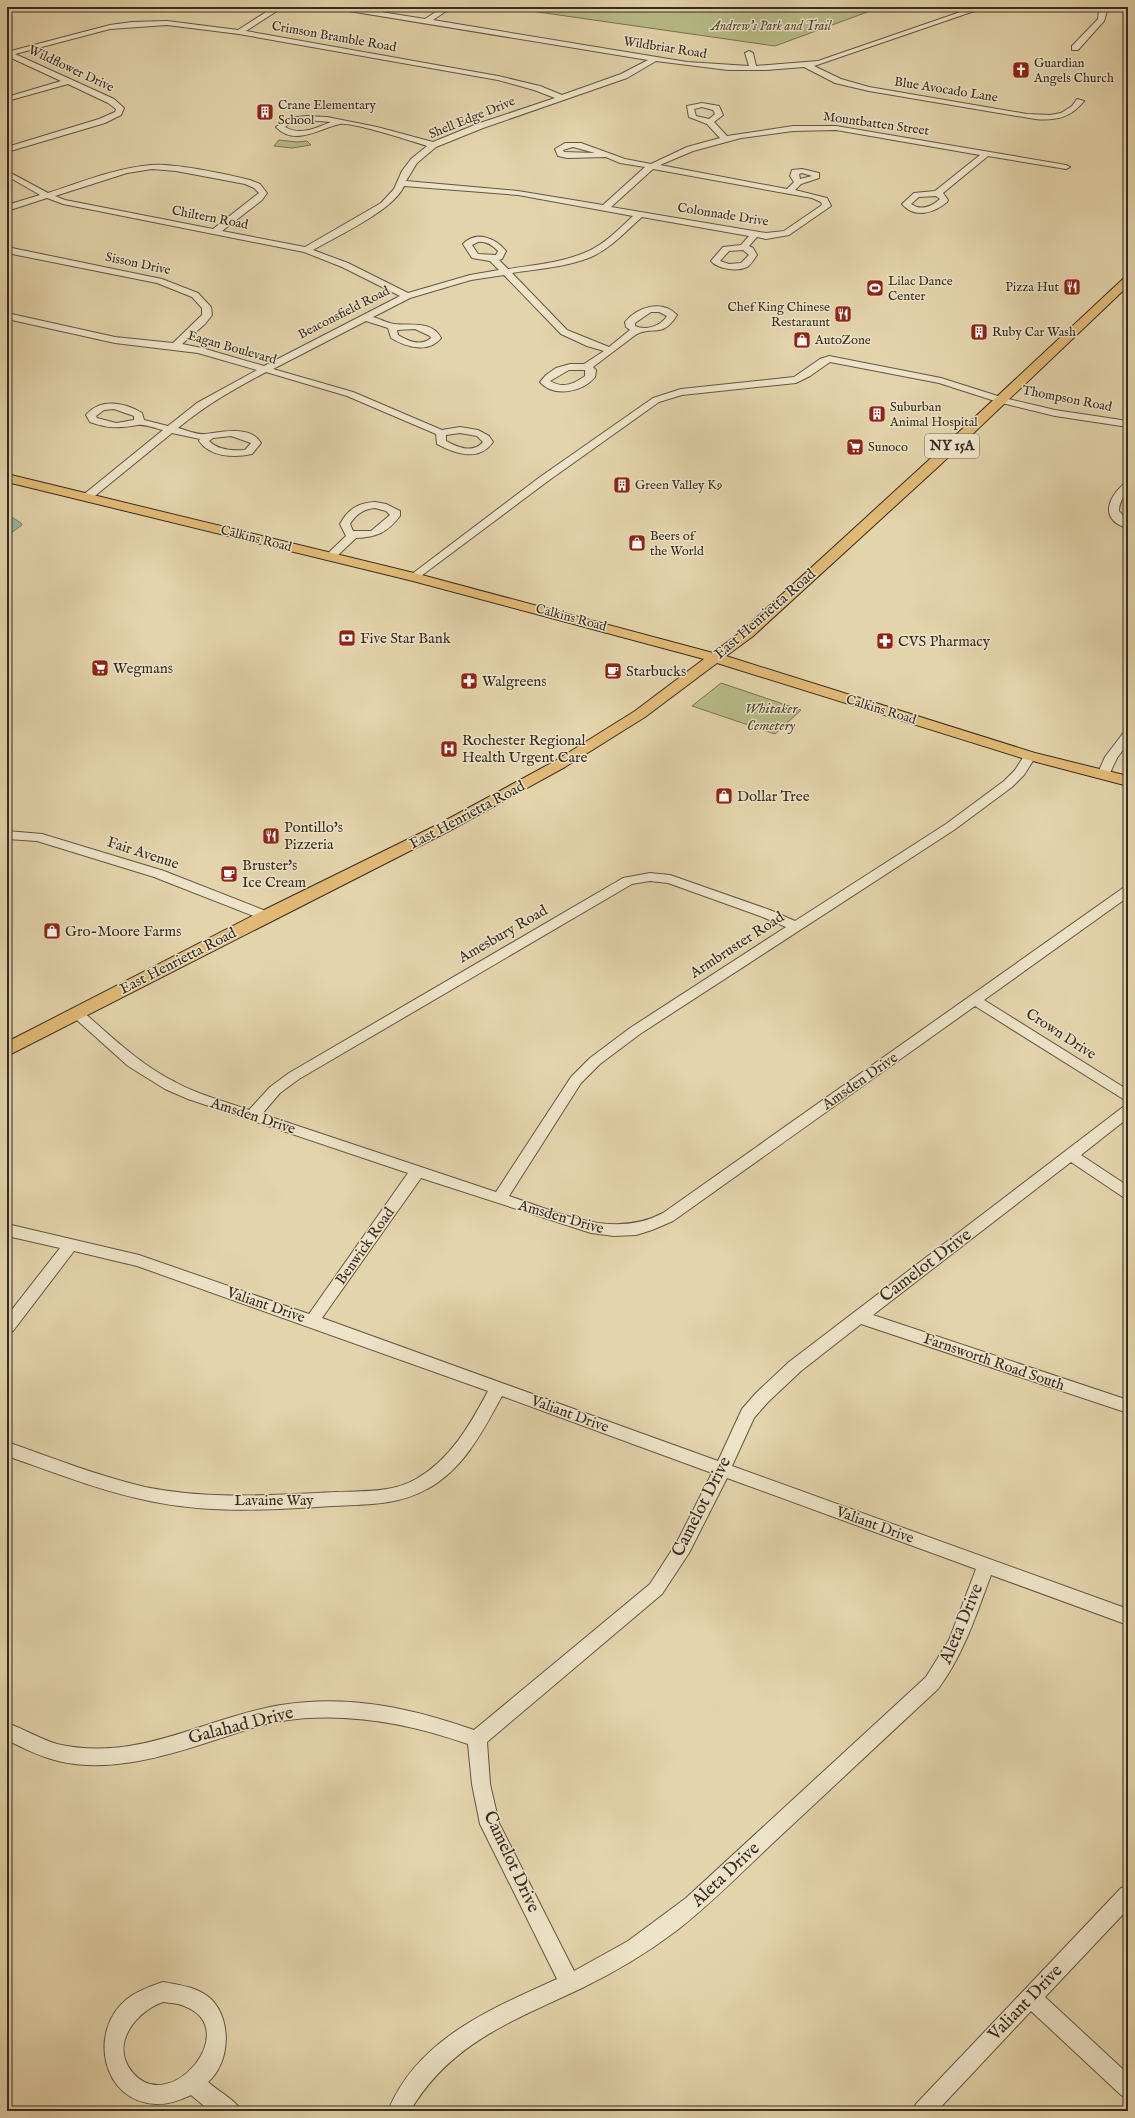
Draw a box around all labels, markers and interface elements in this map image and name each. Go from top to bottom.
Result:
street label: Crimson Bramble Road [270,18,398,56]
park label: Andrew's Park and Trail [709,18,832,35]
street label: Wildbriar Road [622,33,708,63]
street label: Wildflower Drive [25,42,117,96]
place label: Guardian Angels Church [1033,55,1114,87]
church icon: Guardian Angels Church [1011,60,1031,80]
street label: Blue Avocado Lane [893,73,999,107]
street label: Shell Edge Drive [426,93,518,143]
place label: Crane Elementary School [278,97,377,129]
building icon: Crane Elementary School [255,102,275,122]
street label: Mountbatten Street [822,108,931,140]
street label: Colonnade Drive [676,199,770,231]
street label: Chiltern Road [170,202,250,234]
street label: Sisson Drive [104,249,172,279]
place label: Lilac Dance Center [888,273,953,305]
restaurant icon: Pizza Hut [1062,277,1082,297]
sports icon: Lilac Dance Center [865,278,885,298]
place label: Pizza Hut [1005,279,1060,296]
street label: Beaconsfield Road [295,283,393,343]
place label: Chef King Chinese Restaraunt [727,299,831,331]
restaurant icon: Chef King Chinese Restaraunt [833,304,853,324]
building icon: Ruby Car Wash [969,322,989,342]
place label: Ruby Car Wash [992,324,1076,341]
street label: Eagan Boulevard [185,327,279,369]
shop icon: AutoZone [792,330,812,350]
place label: AutoZone [814,332,871,349]
street label: Thompson Road [1021,382,1113,416]
place label: Suburban Animal Hospital [889,399,978,431]
building icon: Suburban Animal Hospital [867,404,887,424]
road number: NY 15A [925,434,979,458]
supermarket icon: Sunoco [845,437,865,457]
place label: Sunoco [868,439,908,456]
building icon: Green Valley K9 [612,475,632,495]
place label: Green Valley K9 [635,477,723,494]
street label: Calkins Road [219,522,293,556]
place label: Beers of the World [650,528,704,560]
shop icon: Beers of the World [627,533,647,553]
street label: East Henrietta Road [710,564,820,663]
street label: Calkins Road [534,600,608,636]
bank icon: Five Star Bank [337,628,357,648]
place label: Five Star Bank [360,629,452,648]
pharmacy icon: CVS Pharmacy [875,631,895,651]
place label: CVS Pharmacy [898,632,991,651]
supermarket icon: Wegmans [90,658,110,678]
place label: Wegmans [113,659,173,678]
cafe icon: Starbucks [603,661,623,681]
place label: Starbucks [626,662,686,681]
pharmacy icon: Walgreens [459,671,479,691]
place label: Walgreens [482,672,547,691]
street label: Calkins Road [844,691,918,729]
park label: Whitaker Cemetery [745,699,798,735]
place label: Rochester Regional Health Urgent Care [462,731,587,767]
hospital icon: Rochester Regional Health Urgent Care [439,739,459,759]
street label: East Henrietta Road [406,776,529,854]
shop icon: Dollar Tree [714,786,734,806]
place label: Dollar Tree [737,787,810,806]
place label: Pontillo's Pizzeria [284,818,343,854]
restaurant icon: Pontillo's Pizzeria [261,826,281,846]
street label: Fair Avenue [105,832,181,874]
place label: Bruster's Ice Cream [242,856,306,892]
cafe icon: Bruster's Ice Cream [219,864,239,884]
street label: Amesbury Road [454,900,552,968]
street label: Armbruster Road [686,907,788,983]
shop icon: Gro-Moore Farms [42,921,62,941]
place label: Gro-Moore Farms [65,922,181,941]
street label: East Henrietta Road [116,923,240,999]
street label: Crown Drive [1022,1004,1100,1064]
street label: Amsden Drive [818,1048,902,1115]
street label: Amsden Drive [207,1093,298,1139]
street label: Amsden Drive [515,1195,606,1238]
street label: Benwick Road [331,1203,399,1288]
street label: Camelot Drive [875,1224,977,1308]
street label: Valiant Drive [224,1282,308,1327]
street label: Farnsworth Road South [921,1329,1067,1395]
street label: Valiant Drive [528,1391,612,1437]
street label: Camelot Drive [667,1453,737,1561]
street label: Lavaine Way [234,1491,314,1510]
street label: Valiant Drive [833,1502,917,1548]
street label: Aleta Drive [934,1580,989,1669]
street label: Galahad Drive [186,1702,296,1750]
street label: Camelot Drive [477,1808,545,1916]
street label: Aleta Drive [686,1838,765,1913]
street label: Valiant Drive [983,1960,1068,2047]

